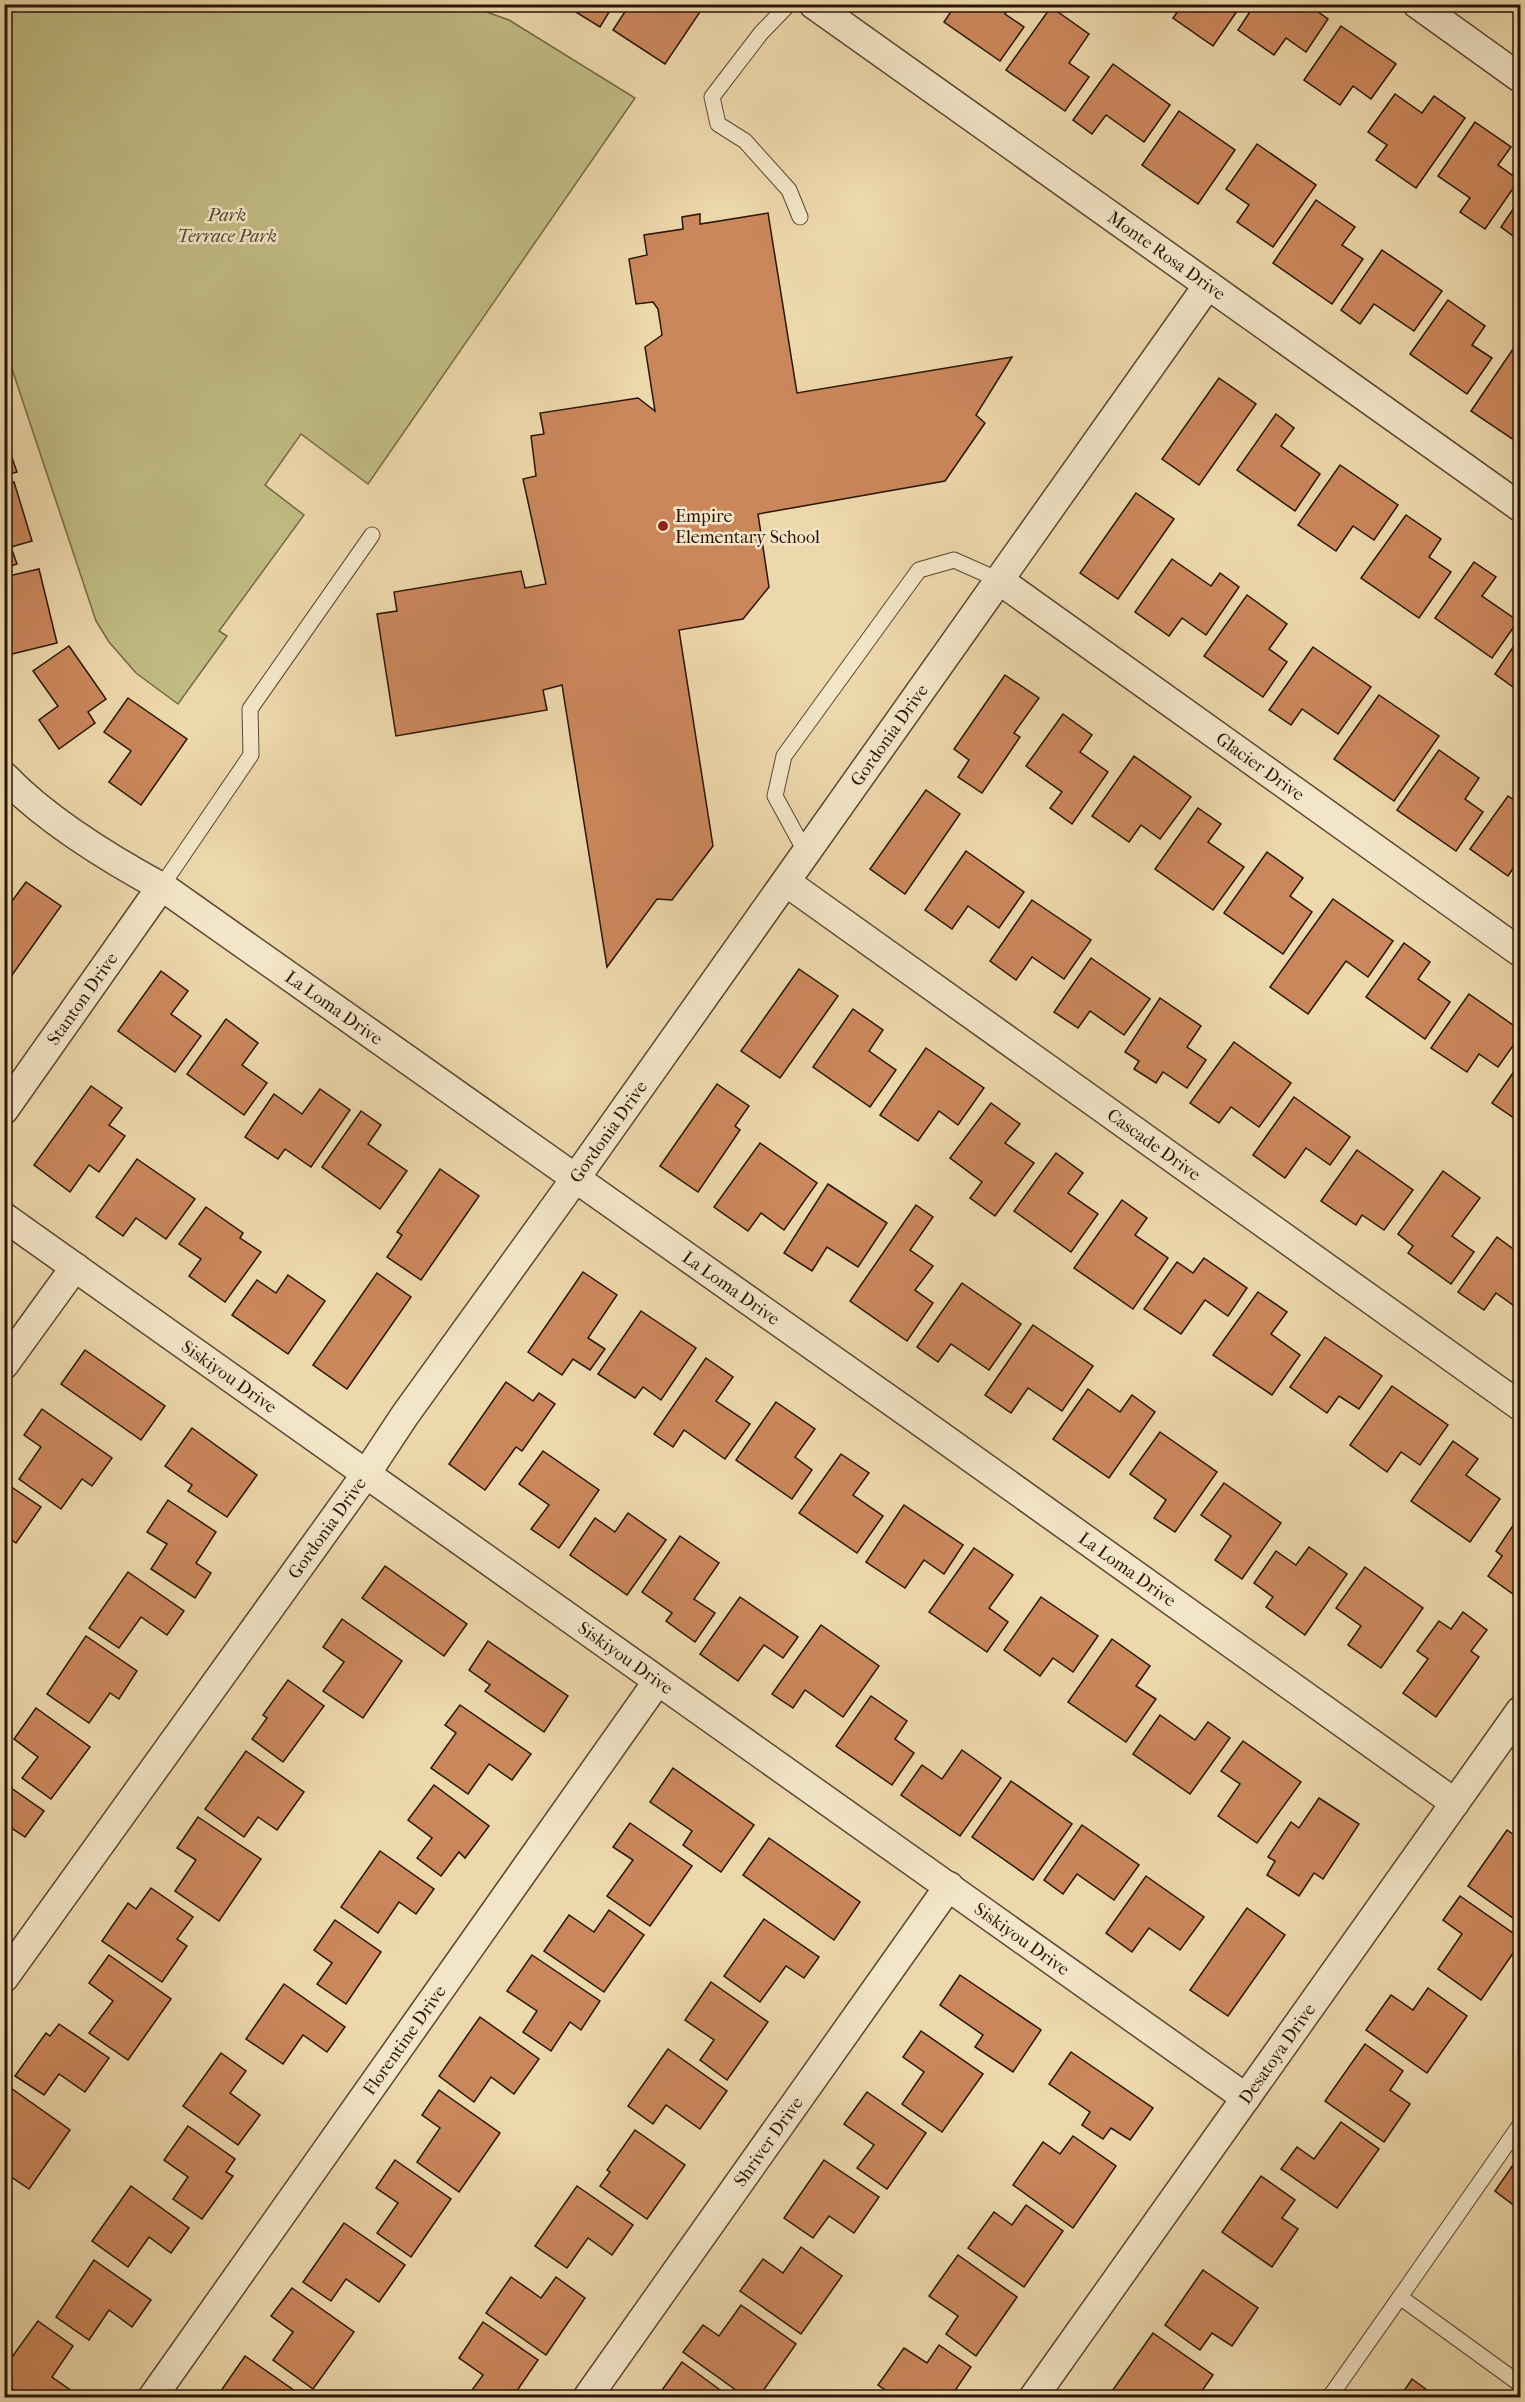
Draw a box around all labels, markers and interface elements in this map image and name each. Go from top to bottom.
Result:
park label: Park Terrace Park [177,205,277,247]
street label: Monte Rosa Drive [1103,207,1229,305]
place label: Empire Elementary School [675,506,820,548]
marker: Empire Elementary School [656,519,670,533]
street label: Gordonia Drive [846,680,933,790]
street label: Glacier Drive [1212,728,1308,806]
street label: Stanton Drive [43,949,122,1049]
street label: La Loma Drive [281,967,386,1050]
street label: Gordonia Drive [566,1077,652,1187]
street label: Cascade Drive [1103,1105,1205,1186]
street label: La Loma Drive [678,1247,784,1330]
street label: Siskiyou Drive [177,1336,281,1418]
street label: Gordonia Drive [284,1473,371,1583]
street label: La Loma Drive [1074,1528,1180,1612]
street label: Siskiyou Drive [574,1617,677,1699]
street label: Siskiyou Drive [970,1899,1073,1980]
street label: Florentine Drive [359,1981,451,2099]
street label: Desatoya Drive [1235,2000,1320,2108]
street label: Shriver Drive [730,2093,808,2191]

